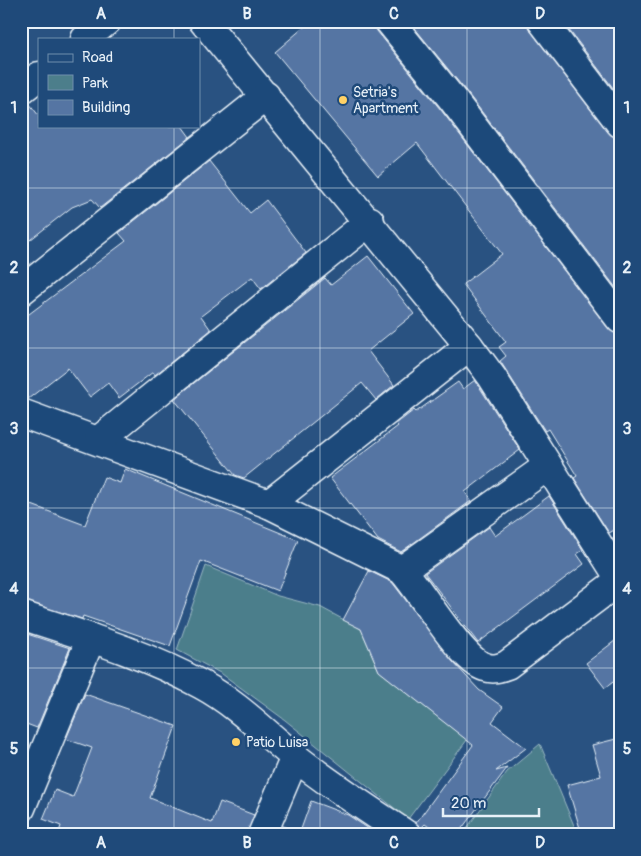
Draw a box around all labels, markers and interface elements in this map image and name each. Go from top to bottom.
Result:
text: A [96,4,107,24]
text: B [242,4,252,24]
text: C [389,4,399,24]
text: D [535,4,545,24]
legend [38,38,200,128]
text: Road [82,48,113,67]
text: Park [82,74,109,93]
place label: Setria's Apartment [353,84,419,117]
marker: Setria's Apartment [337,94,349,106]
text: 1 [11,98,17,118]
text: Building [82,98,130,117]
text: 1 [624,98,630,118]
text: 2 [10,258,19,278]
text: 2 [623,258,632,278]
text: 3 [10,419,19,439]
text: 3 [623,419,632,439]
text: 4 [9,579,19,599]
text: 4 [622,579,632,599]
place label: Patio Luisa [246,734,308,751]
marker: Patio Luisa [230,736,242,748]
text: 5 [10,739,19,759]
text: 5 [623,739,632,759]
scale bar [443,786,540,818]
text: 20 m [451,794,486,813]
text: A [96,833,107,853]
text: B [242,833,252,853]
text: C [389,833,399,853]
text: D [535,833,545,853]

